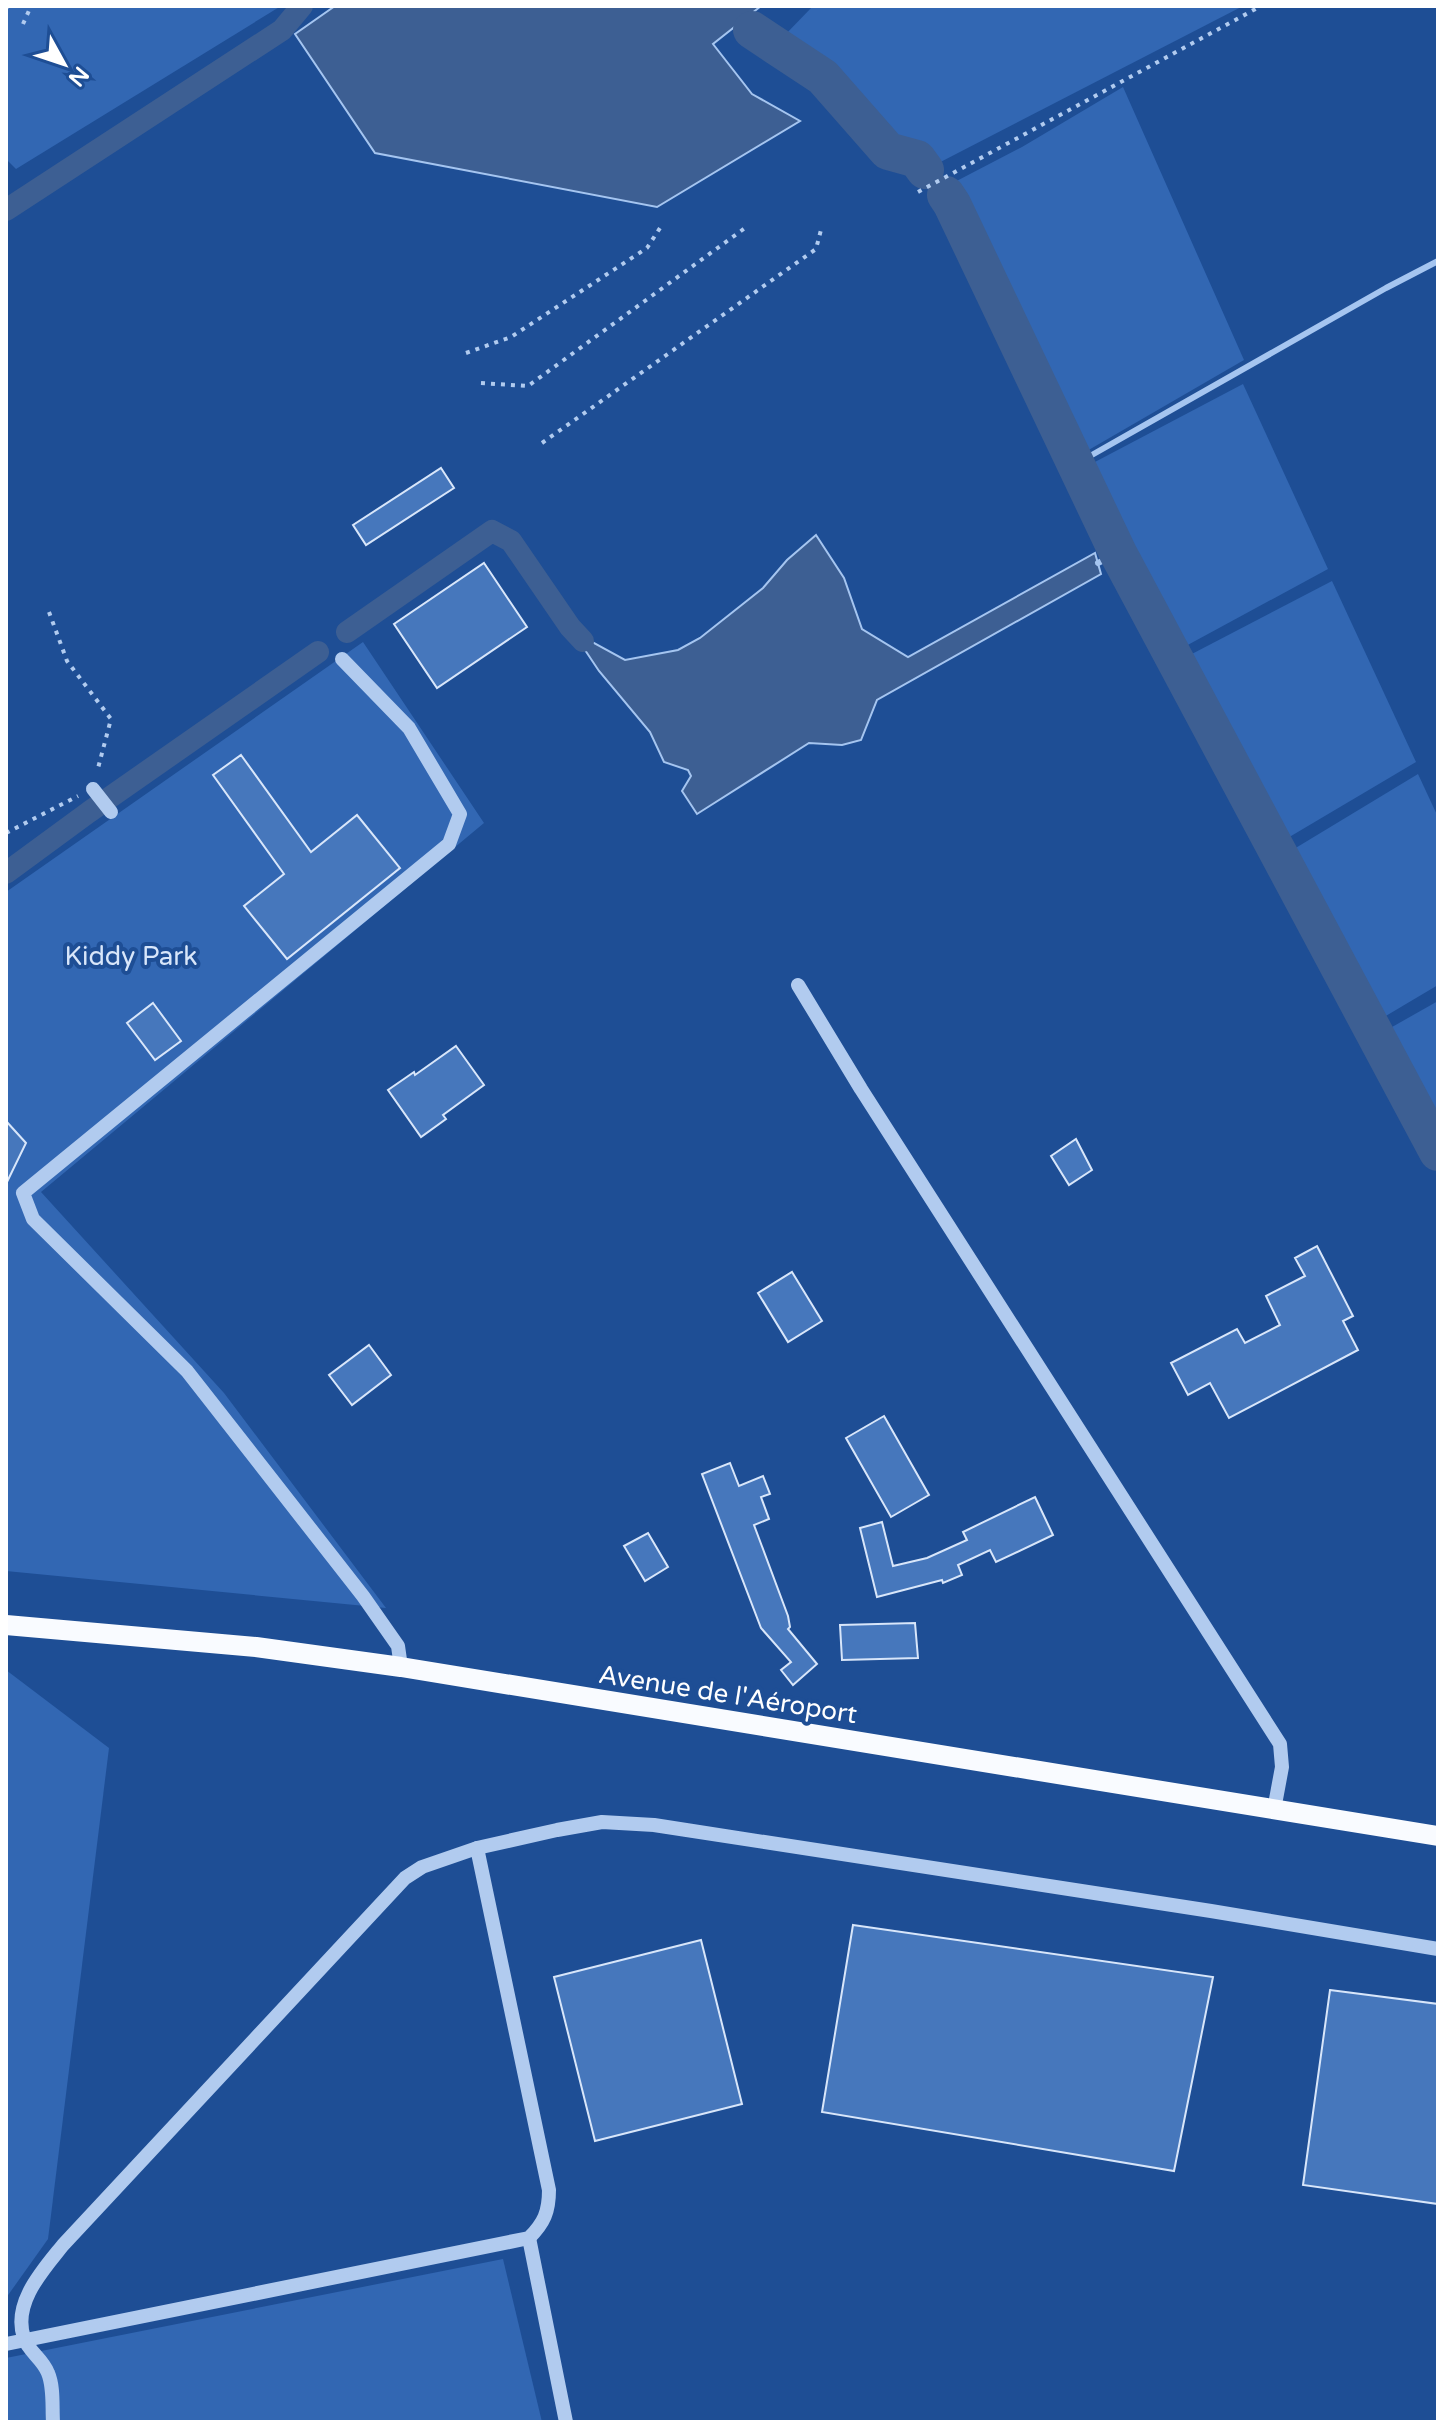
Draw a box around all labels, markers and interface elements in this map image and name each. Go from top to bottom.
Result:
north arrow [24,24,104,104]
text: N [63,61,94,91]
park label: Kiddy Park [65,941,197,972]
street label: Avenue de l'Aéroport [596,1659,859,1730]

